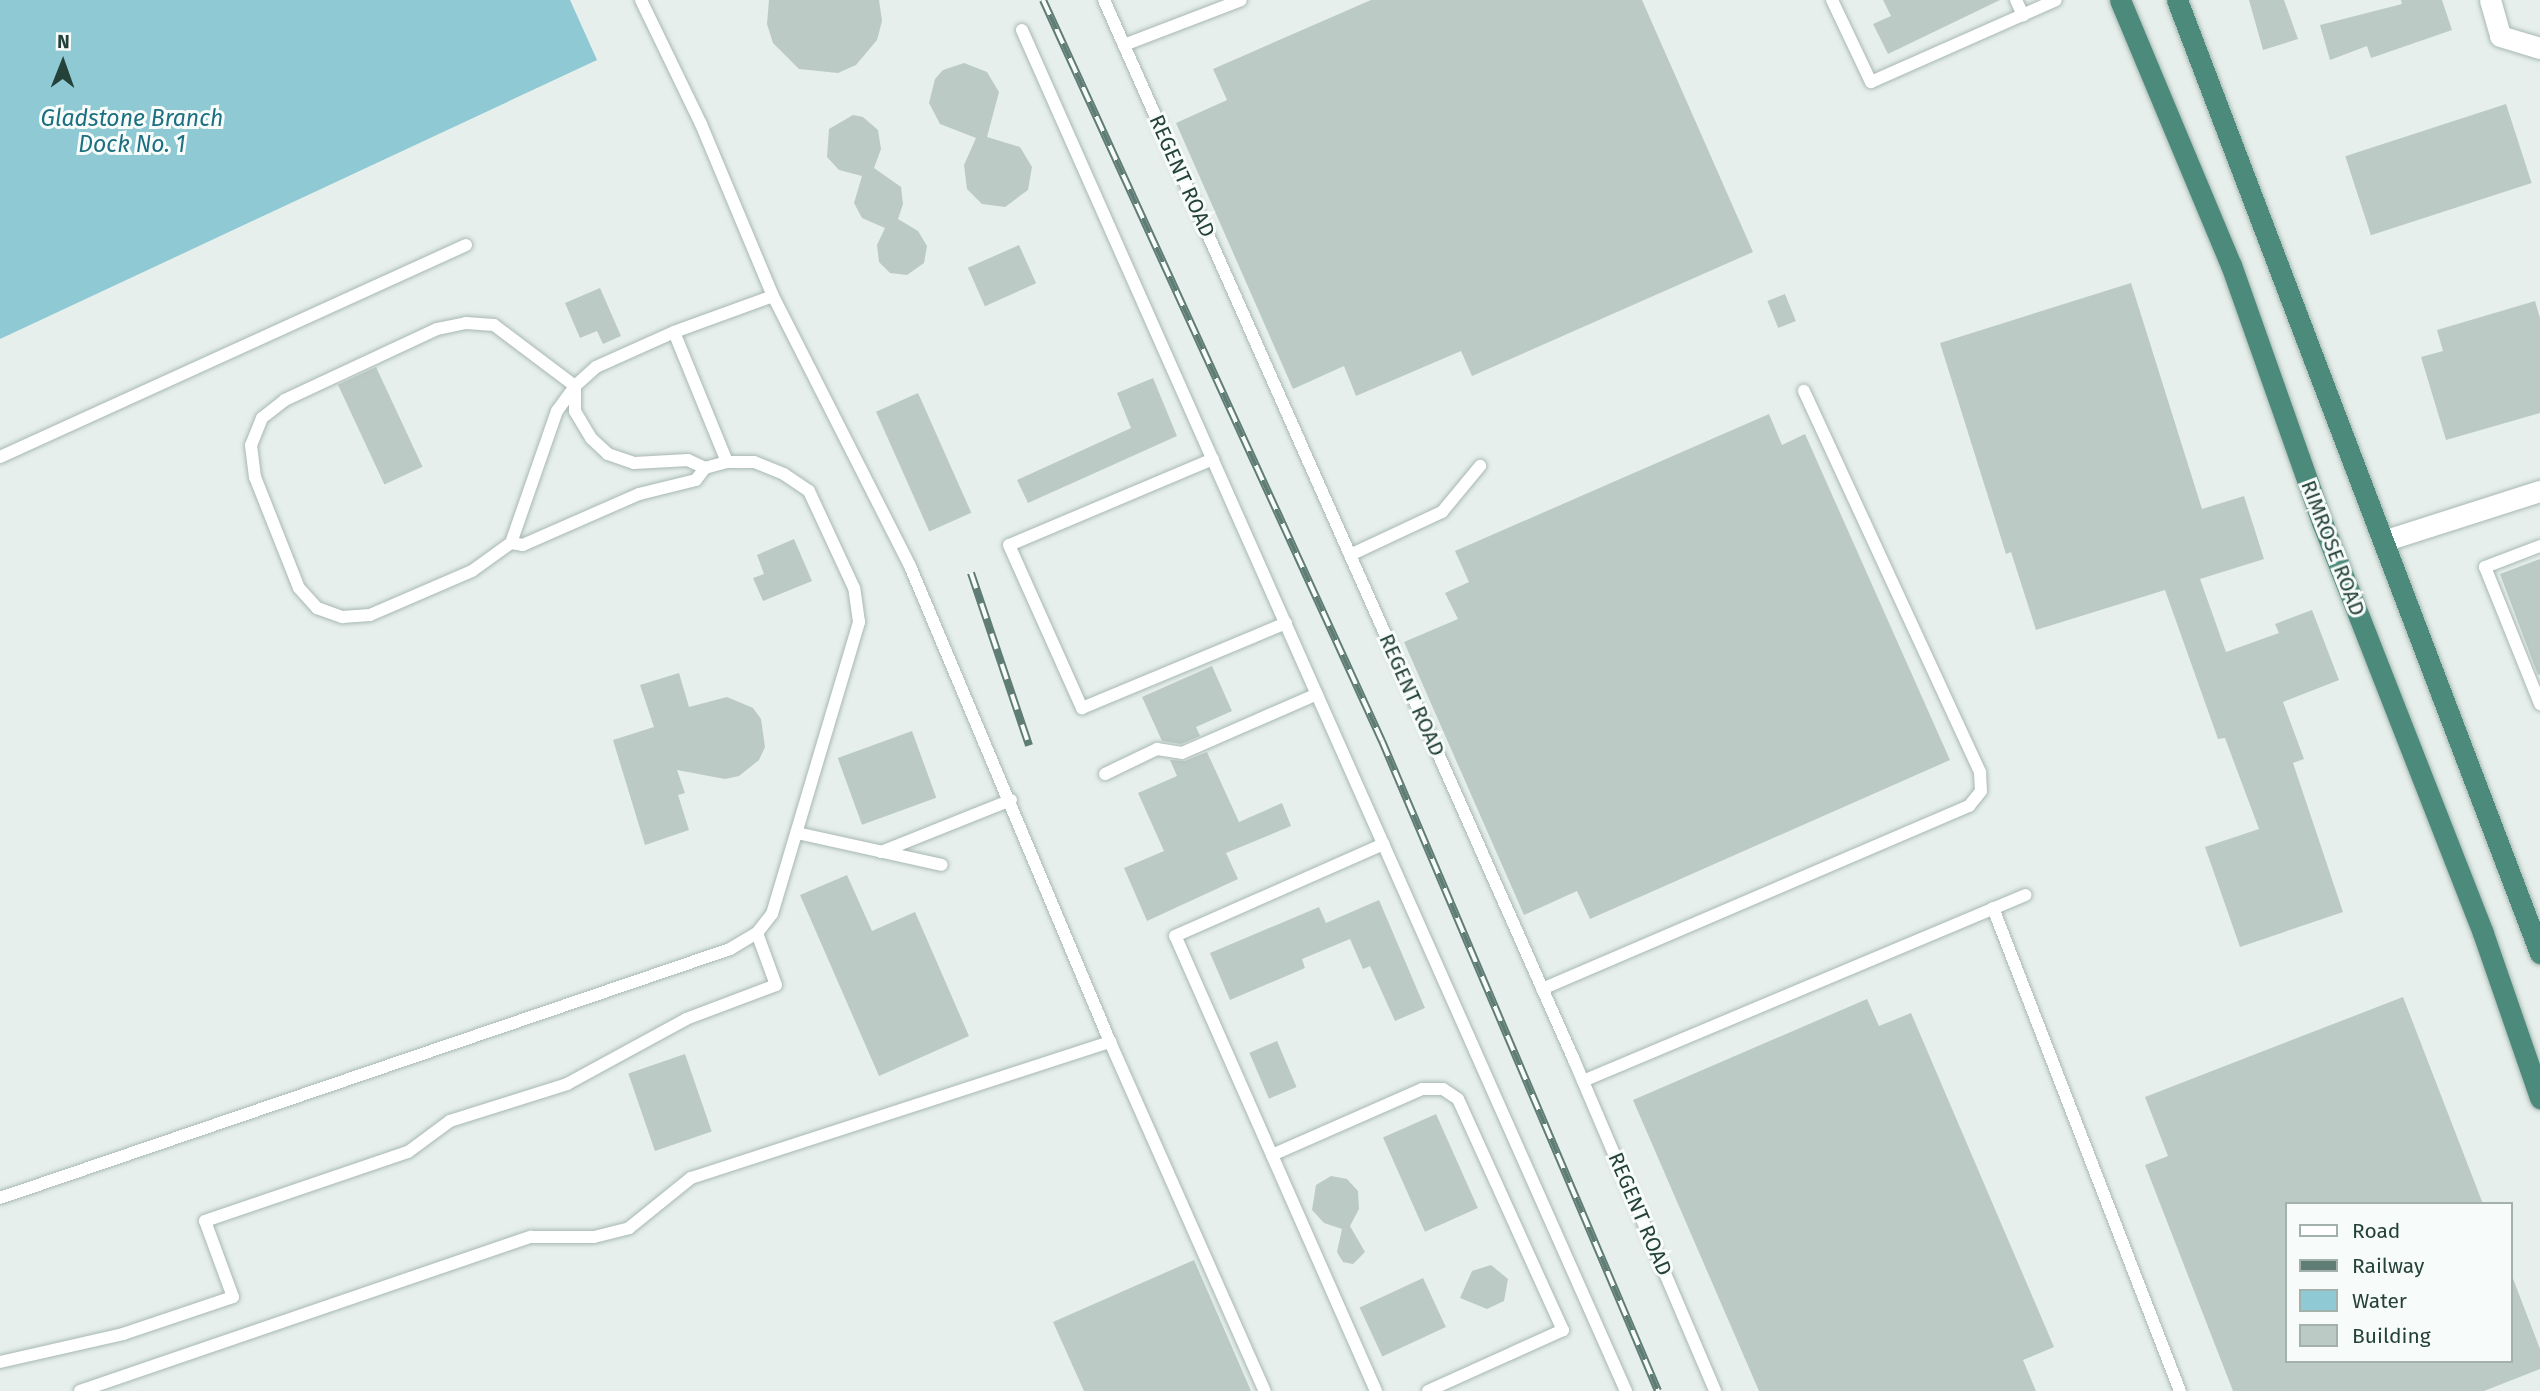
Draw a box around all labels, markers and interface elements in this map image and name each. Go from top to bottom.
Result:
north arrow [28,28,98,98]
text: N [57,30,70,53]
water label: Gladstone Branch Dock No. 1 [41,104,223,158]
street label: REGENT ROAD [1144,111,1220,241]
street label: RIMROSE ROAD [2296,477,2370,619]
street label: REGENT ROAD [1374,630,1450,760]
street label: REGENT ROAD [1603,1149,1677,1279]
legend [2284,1202,2512,1363]
text: Road [2352,1218,2400,1244]
text: Railway [2352,1253,2424,1279]
text: Water [2352,1288,2407,1314]
text: Building [2352,1323,2431,1349]

